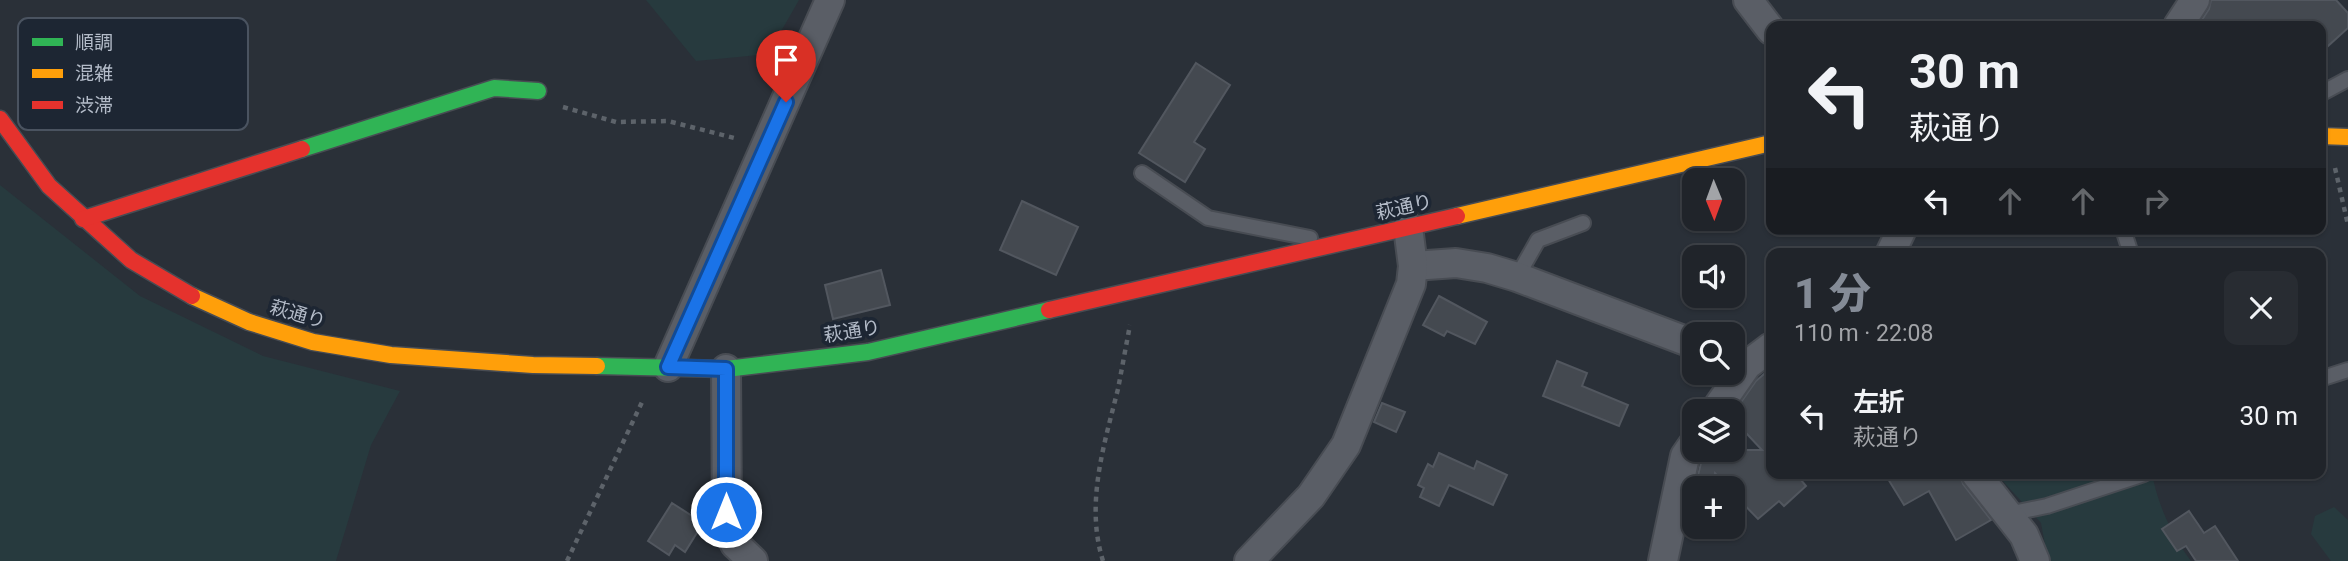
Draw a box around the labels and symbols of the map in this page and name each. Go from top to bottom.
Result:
legend [18,18,248,130]
pin [756,30,816,102]
text: 順調 [75,31,113,54]
text: 混雑 [75,62,113,85]
text: 渋滞 [75,94,113,117]
north arrow [1682,168,1745,231]
street label: 萩通り [1374,189,1434,225]
street label: 萩通り [267,295,329,333]
street label: 萩通り [822,315,882,347]
position arrow [689,475,763,549]

